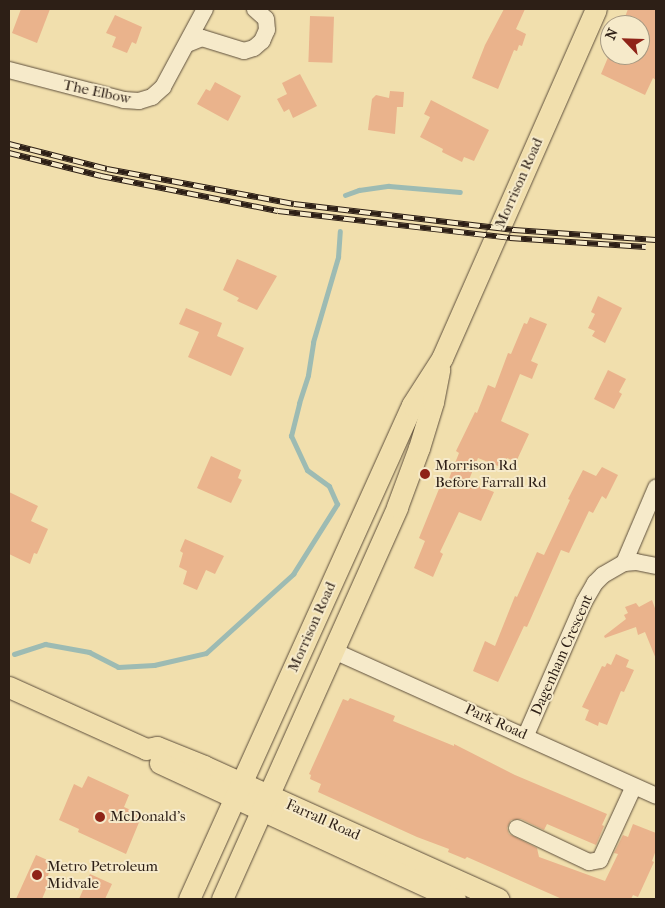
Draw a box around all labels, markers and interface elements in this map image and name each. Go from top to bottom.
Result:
north arrow [600,15,650,65]
text: N [602,26,622,42]
street label: The Elbow [61,76,133,108]
street label: Morrison Road [491,135,547,231]
place label: Morrison Rd Before Farrall Rd [435,456,546,491]
marker: Morrison Rd Before Farrall Rd [419,468,431,480]
street label: Morrison Road [284,579,340,675]
street label: Dagenham Crescent [527,592,597,718]
street label: Park Road [462,700,530,744]
street label: Farrall Road [283,796,363,844]
place label: McDonald's [110,808,186,826]
marker: McDonald's [94,811,106,823]
place label: Metro Petroleum Midvale [47,857,158,892]
marker: Metro Petroleum Midvale [31,869,43,881]

